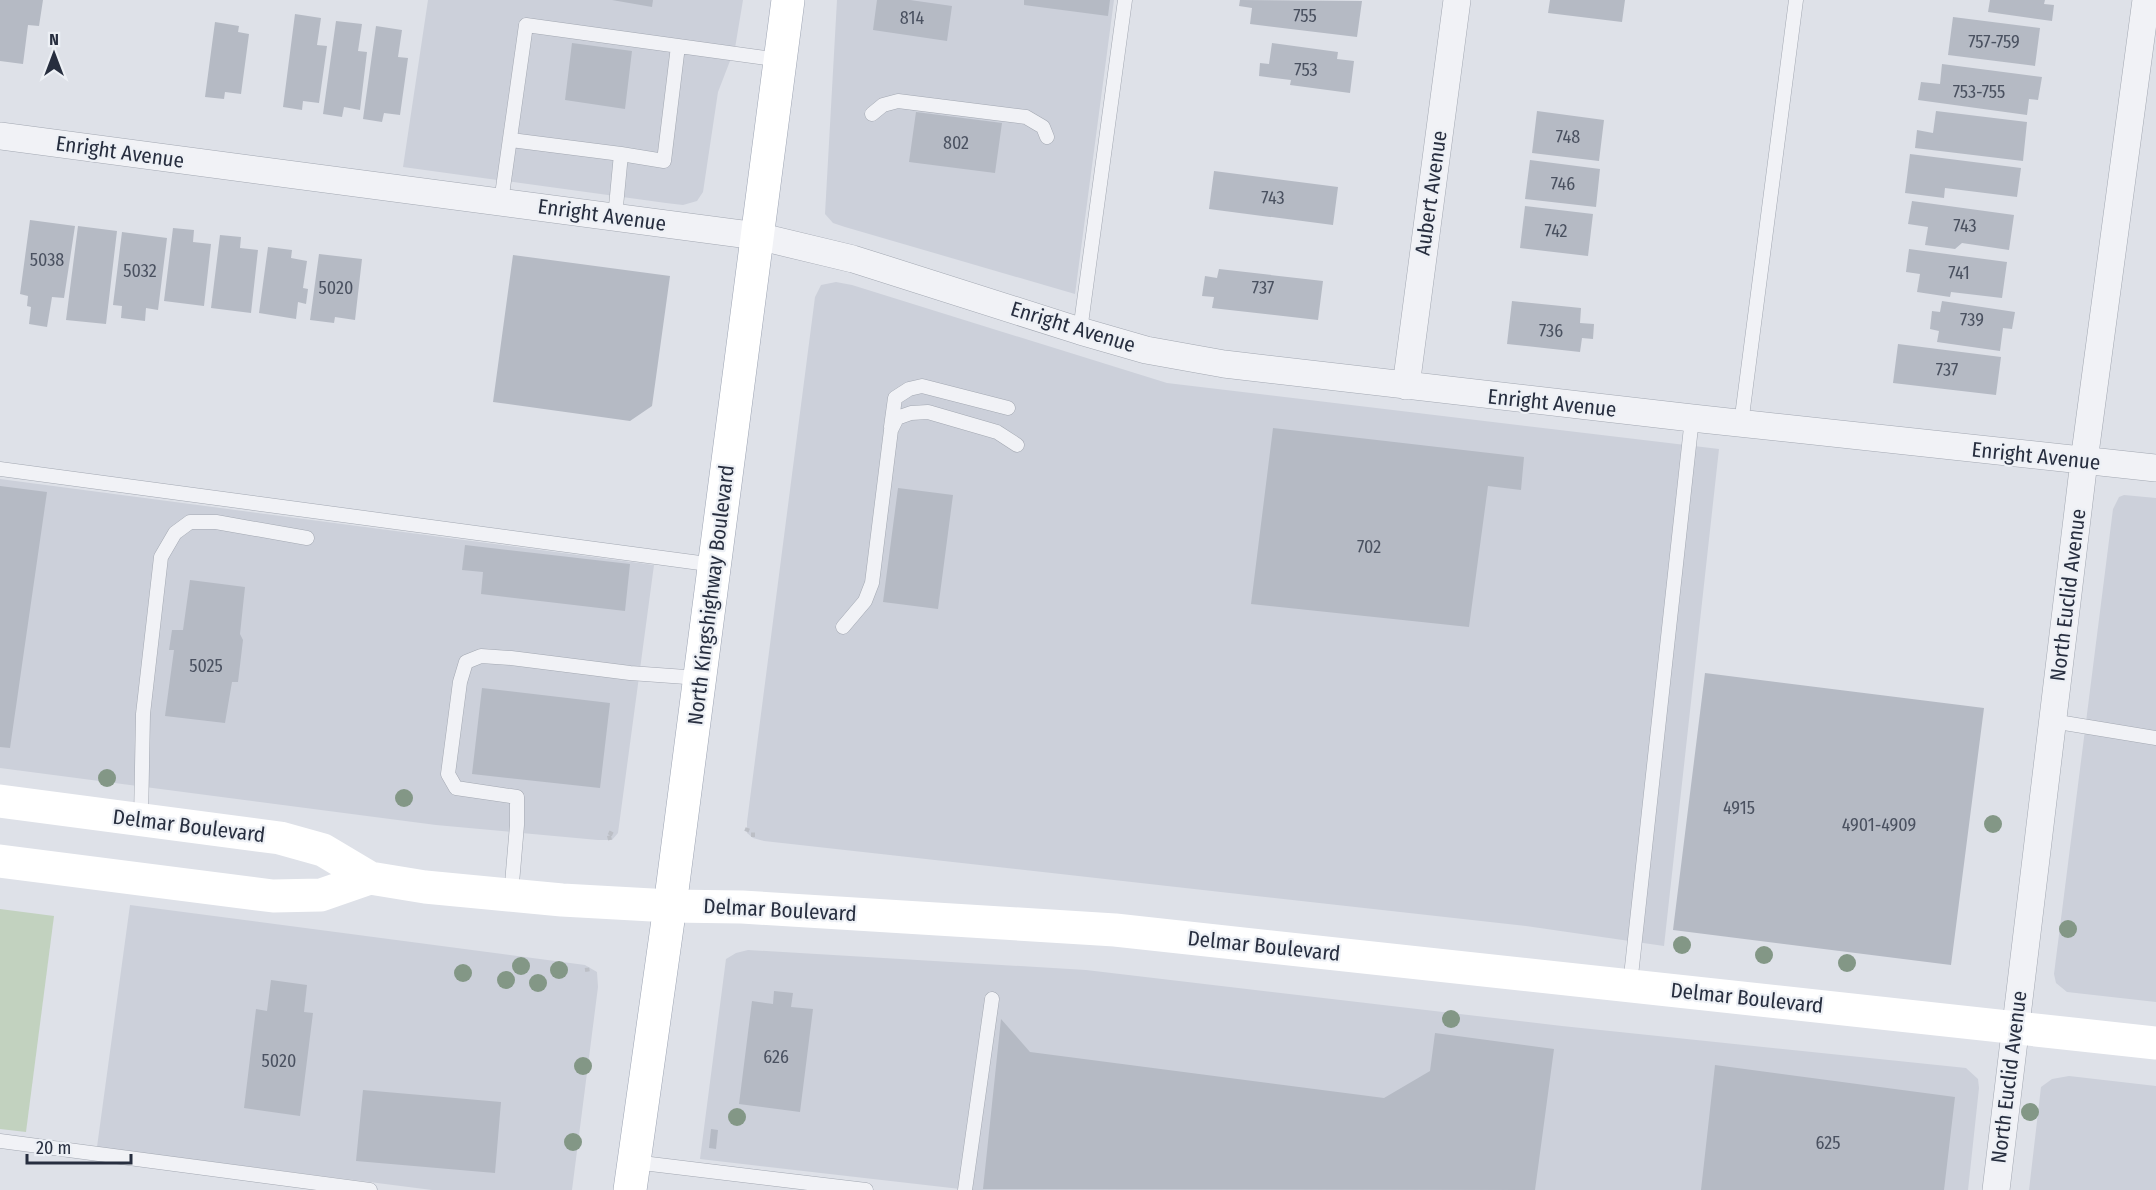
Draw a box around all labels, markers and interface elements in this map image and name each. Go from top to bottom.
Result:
house number: 755 [1293,5,1317,27]
house number: 814 [900,7,924,29]
north arrow [24,24,84,84]
text: N [49,30,59,49]
house number: 757-759 [1968,31,2020,53]
house number: 753 [1294,59,1318,81]
house number: 753-755 [1953,81,2005,103]
house number: 748 [1556,126,1580,148]
street label: Aubert Avenue [1409,129,1453,257]
street label: Enright Avenue [54,130,186,174]
house number: 802 [943,132,969,154]
house number: 746 [1551,173,1575,195]
house number: 743 [1261,187,1285,209]
street label: Enright Avenue [536,193,668,237]
house number: 743 [1953,215,1977,237]
house number: 742 [1544,220,1568,242]
house number: 5038 [30,249,64,271]
house number: 5032 [123,260,157,282]
house number: 741 [1948,262,1970,284]
house number: 5020 [319,277,353,299]
house number: 737 [1252,277,1274,299]
street label: Enright Avenue [1007,296,1139,358]
house number: 739 [1960,309,1984,331]
house number: 736 [1539,320,1563,342]
house number: 737 [1936,359,1958,381]
street label: Enright Avenue [1486,383,1618,423]
street label: Enright Avenue [1970,436,2102,476]
street label: North Kingshighway Boulevard [682,463,740,727]
street label: North Euclid Avenue [2045,507,2091,683]
house number: 702 [1357,536,1381,558]
house number: 5025 [189,655,223,677]
house number: 4915 [1723,797,1755,819]
street label: Delmar Boulevard [111,804,267,848]
house number: 4901-4909 [1842,814,1916,836]
street label: Delmar Boulevard [703,893,857,927]
street label: Delmar Boulevard [1186,925,1342,967]
street label: Delmar Boulevard [1669,977,1825,1019]
street label: North Euclid Avenue [1986,989,2032,1165]
house number: 626 [763,1046,789,1068]
house number: 5020 [262,1050,296,1072]
scale bar [27,1127,130,1165]
house number: 625 [1816,1132,1840,1154]
text: 20 m [36,1137,71,1159]

